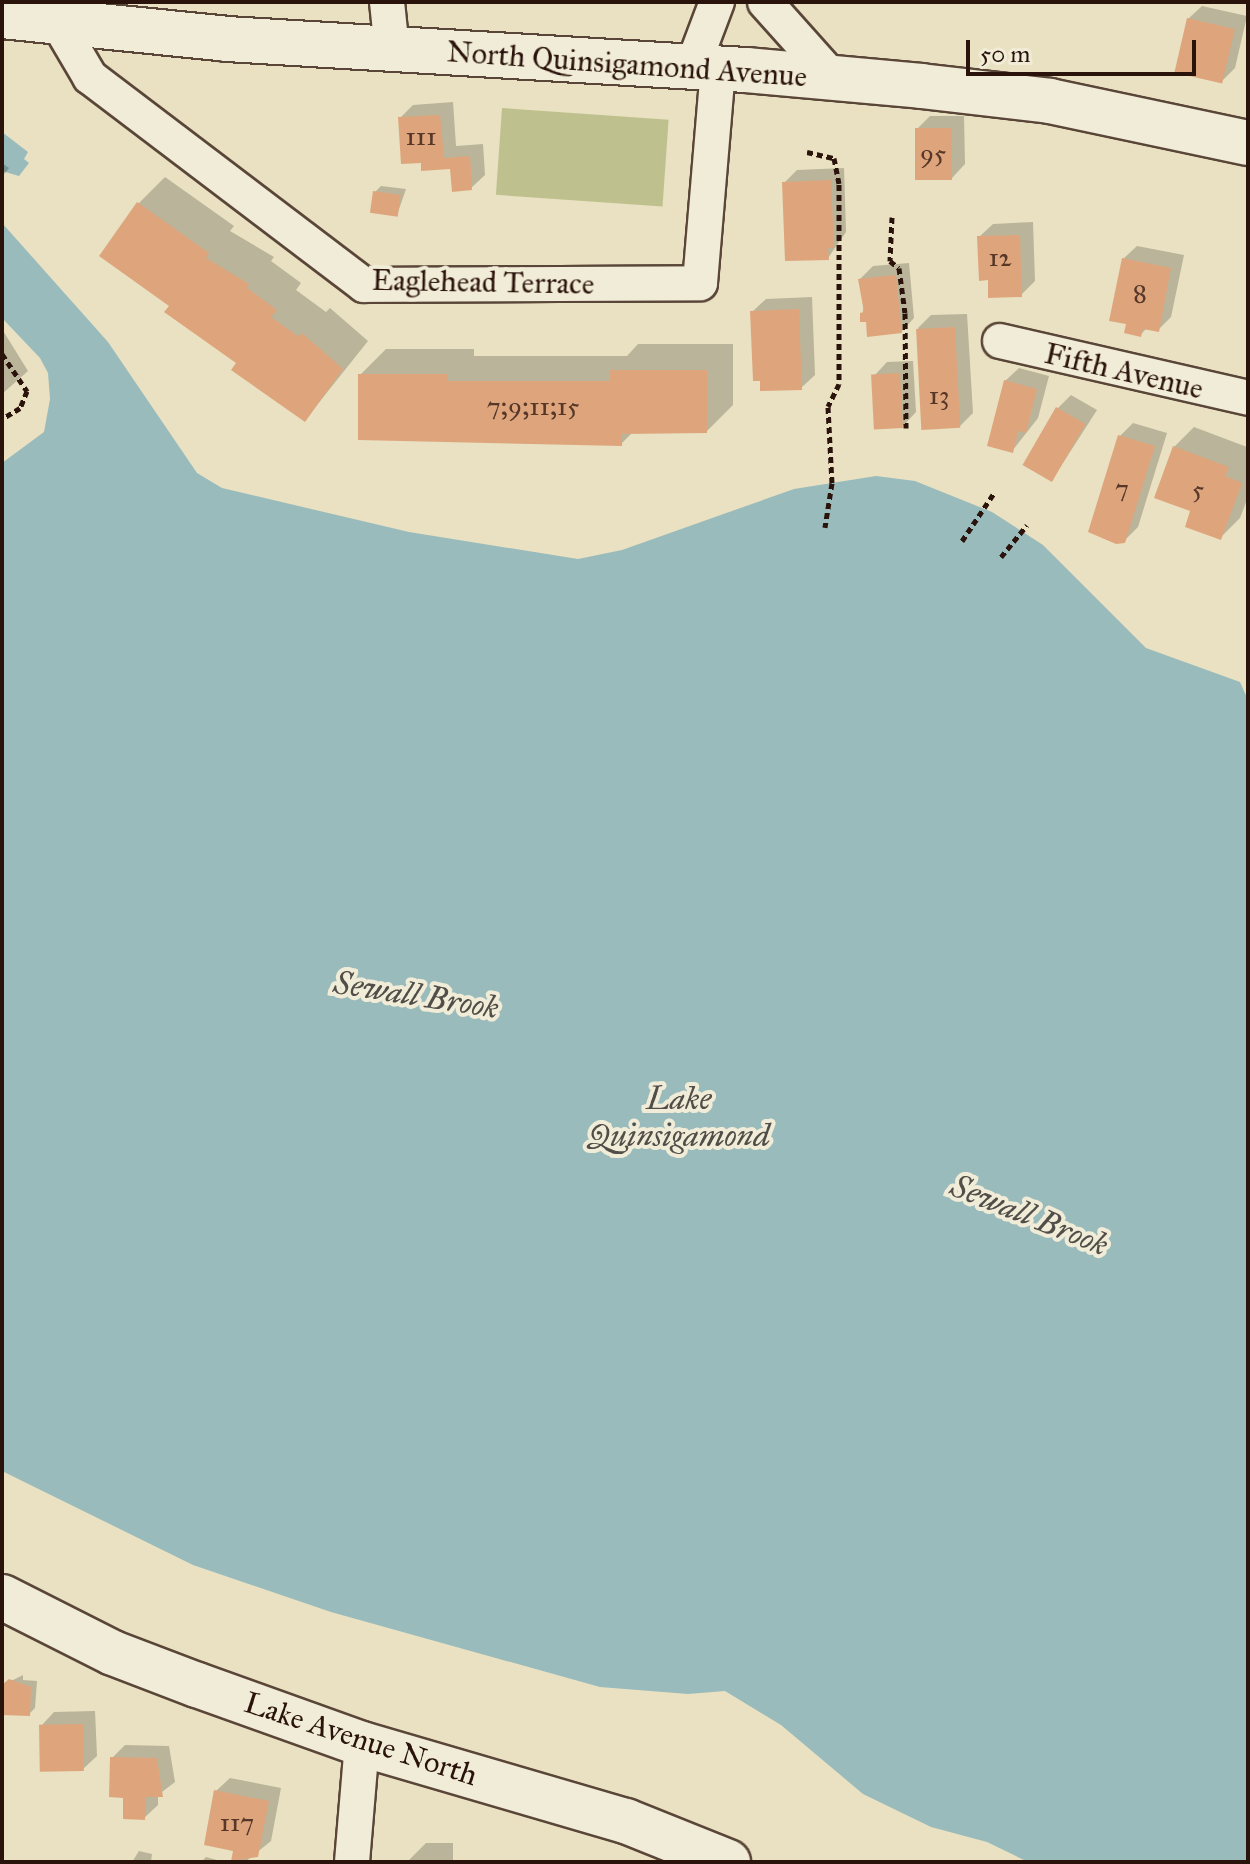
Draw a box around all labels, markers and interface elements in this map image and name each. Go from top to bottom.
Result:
scale bar [970,24,1200,74]
street label: North Quinsigamond Avenue [446,33,808,95]
text: 50 m [980,39,1030,69]
house number: 111 [406,121,436,153]
house number: 95 [920,138,946,170]
house number: 12 [988,242,1012,274]
street label: Eaglehead Terrace [371,262,595,302]
house number: 8 [1133,278,1147,310]
street label: Fifth Avenue [1041,335,1207,407]
house number: 13 [929,380,949,412]
house number: 7;9;11;15 [487,391,579,423]
house number: 7 [1115,473,1129,505]
house number: 5 [1192,474,1204,506]
water label: Sewall Brook [331,964,501,1028]
water label: Lake Quinsigamond [588,1081,770,1156]
water label: Sewall Brook [945,1167,1113,1265]
street label: Lake Avenue North [240,1684,482,1794]
house number: 117 [220,1807,254,1839]

